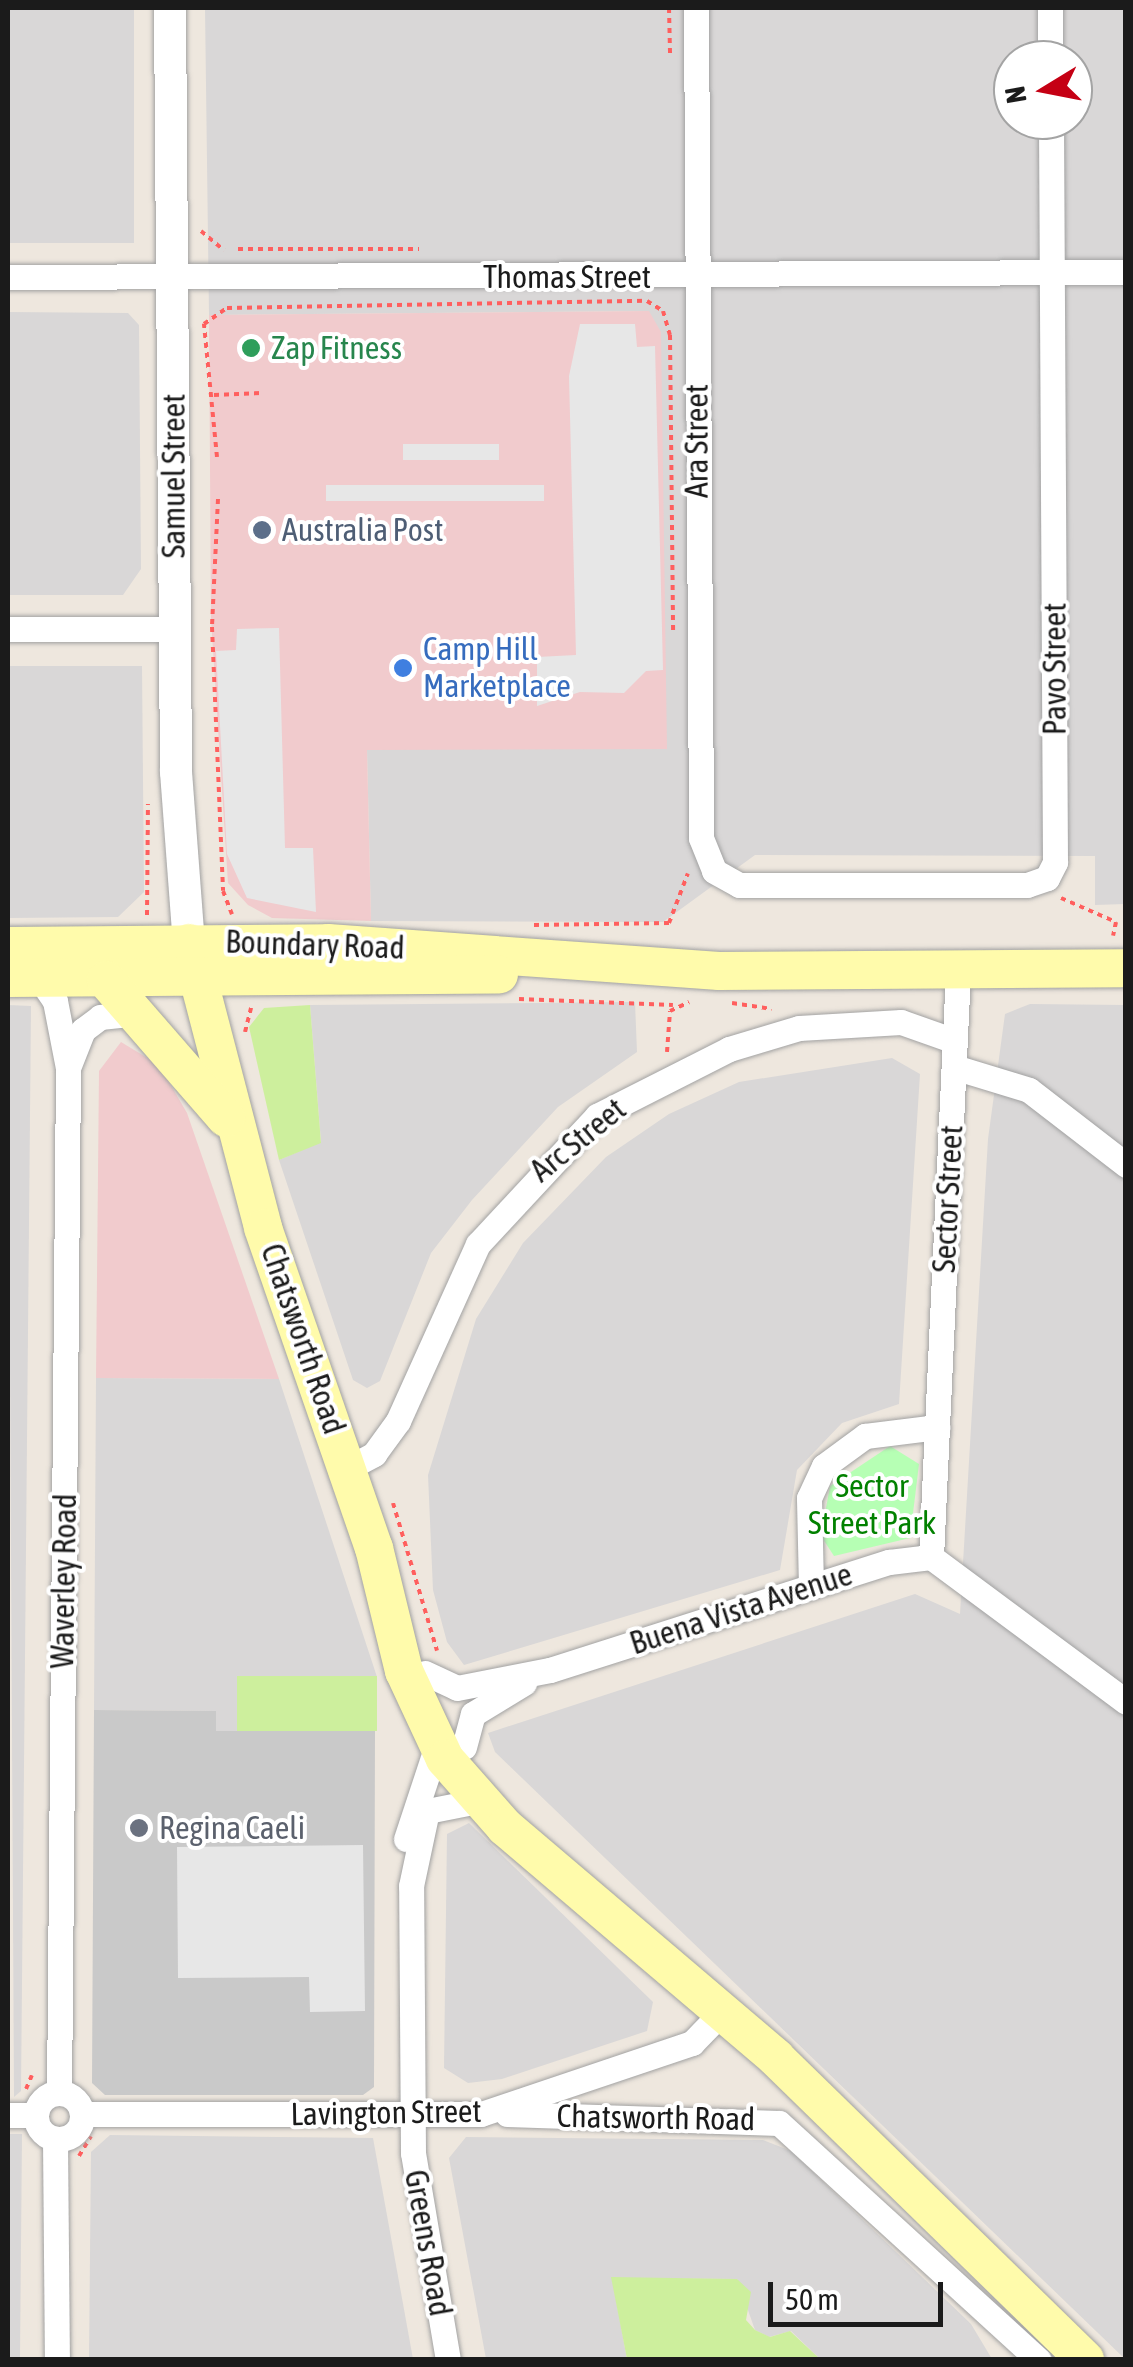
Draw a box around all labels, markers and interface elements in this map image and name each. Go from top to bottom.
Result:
north arrow [993,40,1093,140]
text: N [998,84,1033,106]
street label: Thomas Street [483,258,651,296]
place label: Zap Fitness [271,329,402,367]
marker: Zap Fitness [240,337,262,359]
street label: Ara Street [678,384,716,498]
street label: Samuel Street [155,394,193,558]
place label: Australia Post [282,511,443,549]
marker: Australia Post [251,519,273,541]
street label: Pavo Street [1036,603,1074,735]
place label: Camp Hill Marketplace [423,631,571,706]
marker: Camp Hill Marketplace [392,657,414,679]
street label: Boundary Road [225,923,405,967]
street label: Arc Street [523,1090,633,1190]
street label: Sector Street [925,1124,971,1274]
street label: Chatsworth Road [253,1239,353,1439]
park label: Sector Street Park [808,1468,936,1543]
street label: Waverley Road [43,1493,85,1669]
street label: Buena Vista Avenue [625,1555,857,1663]
place label: Regina Caeli [159,1809,305,1847]
marker: Regina Caeli [128,1817,150,1839]
street label: Lavington Street [290,2092,482,2134]
street label: Chatsworth Road [556,2097,756,2139]
street label: Greens Road [396,2167,460,2319]
scale bar [773,2262,948,2324]
text: 50 m [785,2282,839,2316]

